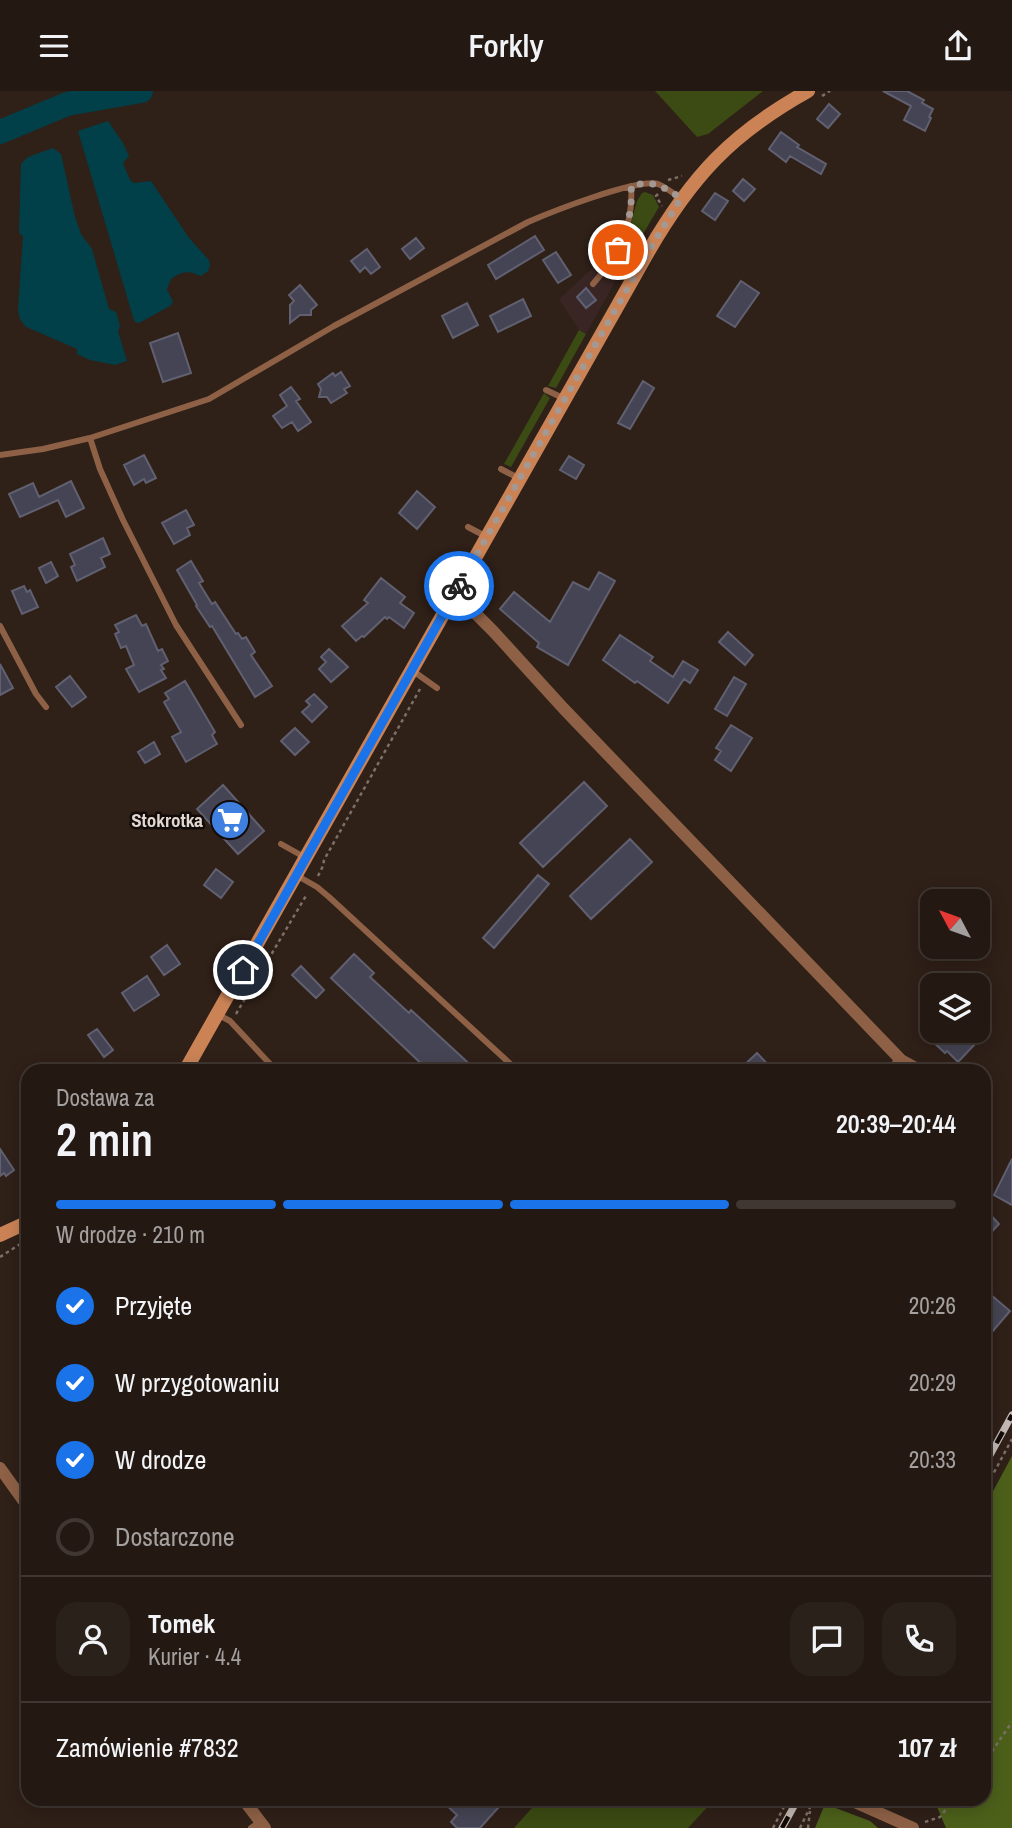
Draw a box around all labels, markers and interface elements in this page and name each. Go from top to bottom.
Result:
text: Forkly [469,24,543,67]
icon: menu [35,27,73,65]
icon: share [939,27,977,65]
pin [588,220,648,280]
icon: bag [599,231,637,269]
courier [424,551,494,621]
icon: bike [440,567,478,605]
supermarket icon: Stokrotka [209,799,251,841]
place label: Stokrotka [131,807,203,833]
north arrow [920,889,990,959]
map controls [920,889,990,1043]
pin [213,940,273,1000]
icon: home [224,951,262,989]
button: layers [920,973,990,1043]
text: Dostawa za [56,1082,155,1113]
text: 20:39–20:44 [836,1106,956,1141]
text: 2 min [56,1108,153,1170]
text: W drodze · 210 m [56,1219,205,1250]
icon: check [56,1287,94,1325]
text: Przyjęte [115,1288,192,1323]
text: 20:26 [909,1290,956,1321]
icon: check [56,1364,94,1402]
text: W przygotowaniu [115,1365,280,1400]
text: 20:29 [909,1367,956,1398]
icon: check [56,1441,94,1479]
text: W drodze [115,1442,206,1477]
text: 20:33 [909,1444,956,1475]
text: Dostarczone [115,1519,235,1554]
button: person [56,1602,130,1676]
button: chat [790,1602,864,1676]
button: phone [882,1602,956,1676]
text: Tomek [148,1606,215,1641]
text: Kurier · 4.4 [148,1641,241,1672]
text: Zamówienie #7832 [56,1730,239,1765]
text: 107 zł [898,1730,956,1765]

